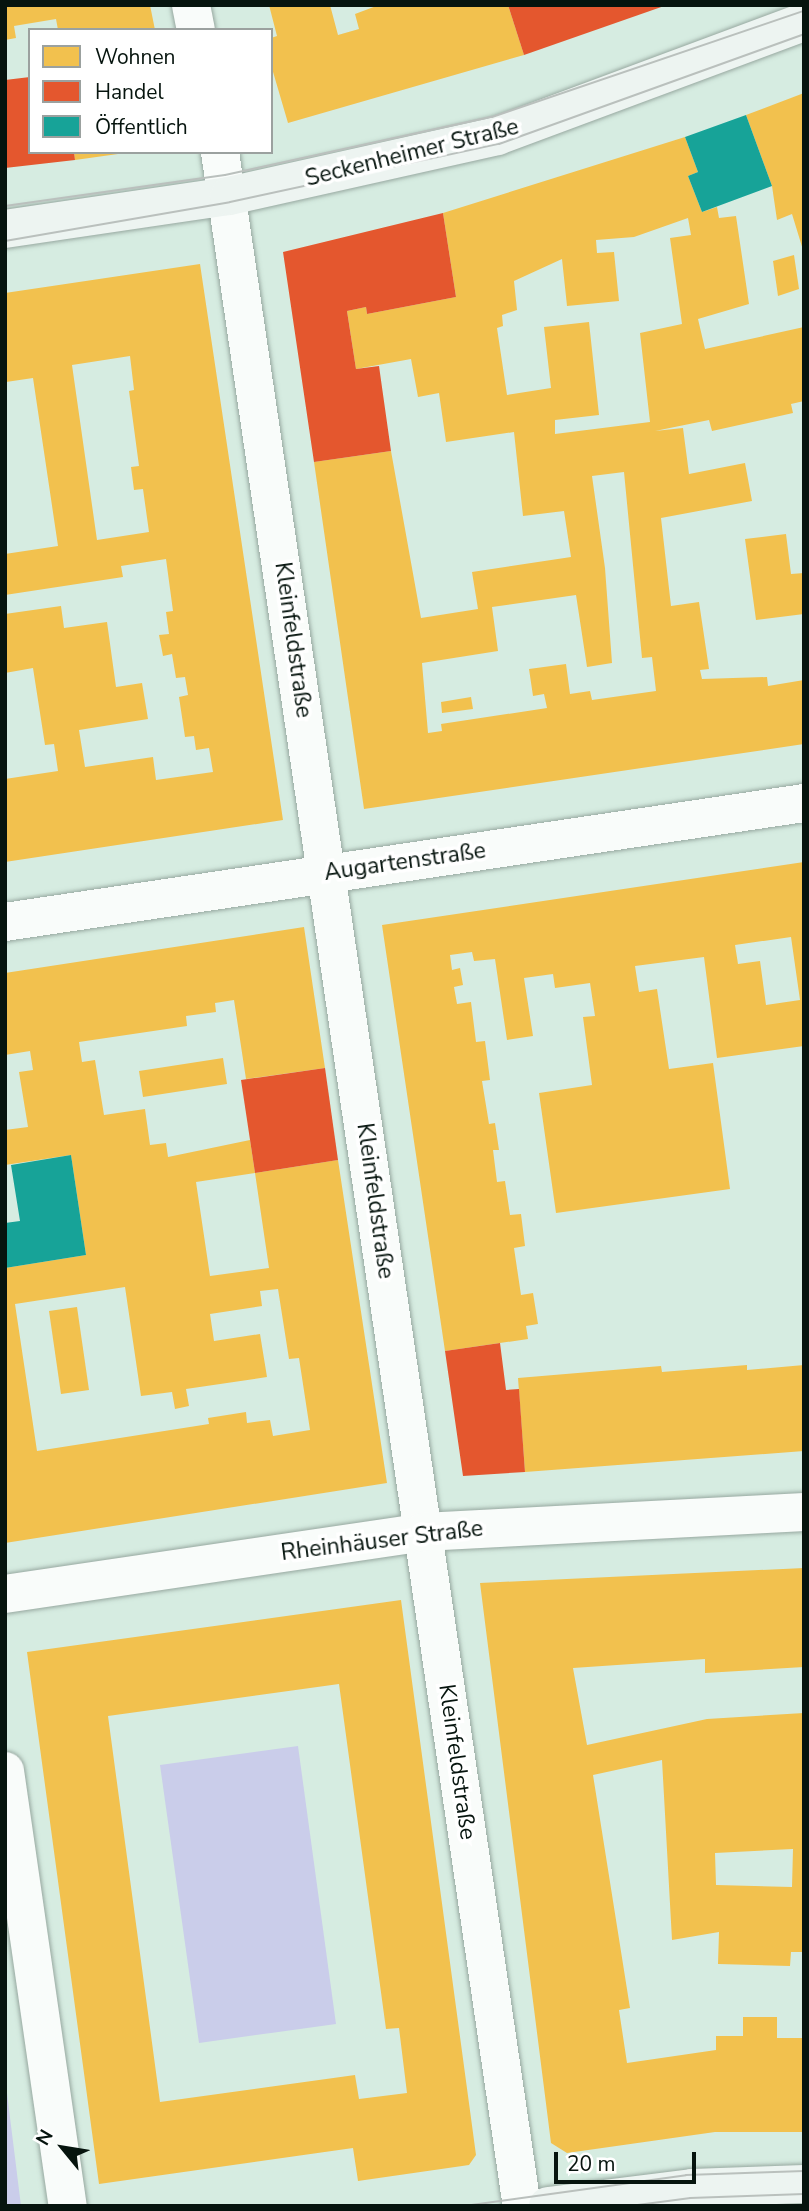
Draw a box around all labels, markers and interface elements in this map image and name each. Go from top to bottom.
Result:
legend [28,28,273,154]
text: Wohnen [95,43,176,71]
text: Handel [95,78,164,106]
text: Öffentlich [95,113,188,141]
street label: Seckenheimer Straße [302,113,522,193]
street label: Kleinfeldstraße [268,560,318,720]
street label: Augartenstraße [322,837,488,887]
street label: Kleinfeldstraße [350,1121,400,1281]
street label: Rheinhäuser Straße [279,1515,485,1567]
street label: Kleinfeldstraße [432,1682,482,1842]
north arrow [28,2113,98,2183]
text: N [30,2125,60,2150]
scale bar [557,2138,699,2182]
text: 20 m [567,2150,616,2178]

